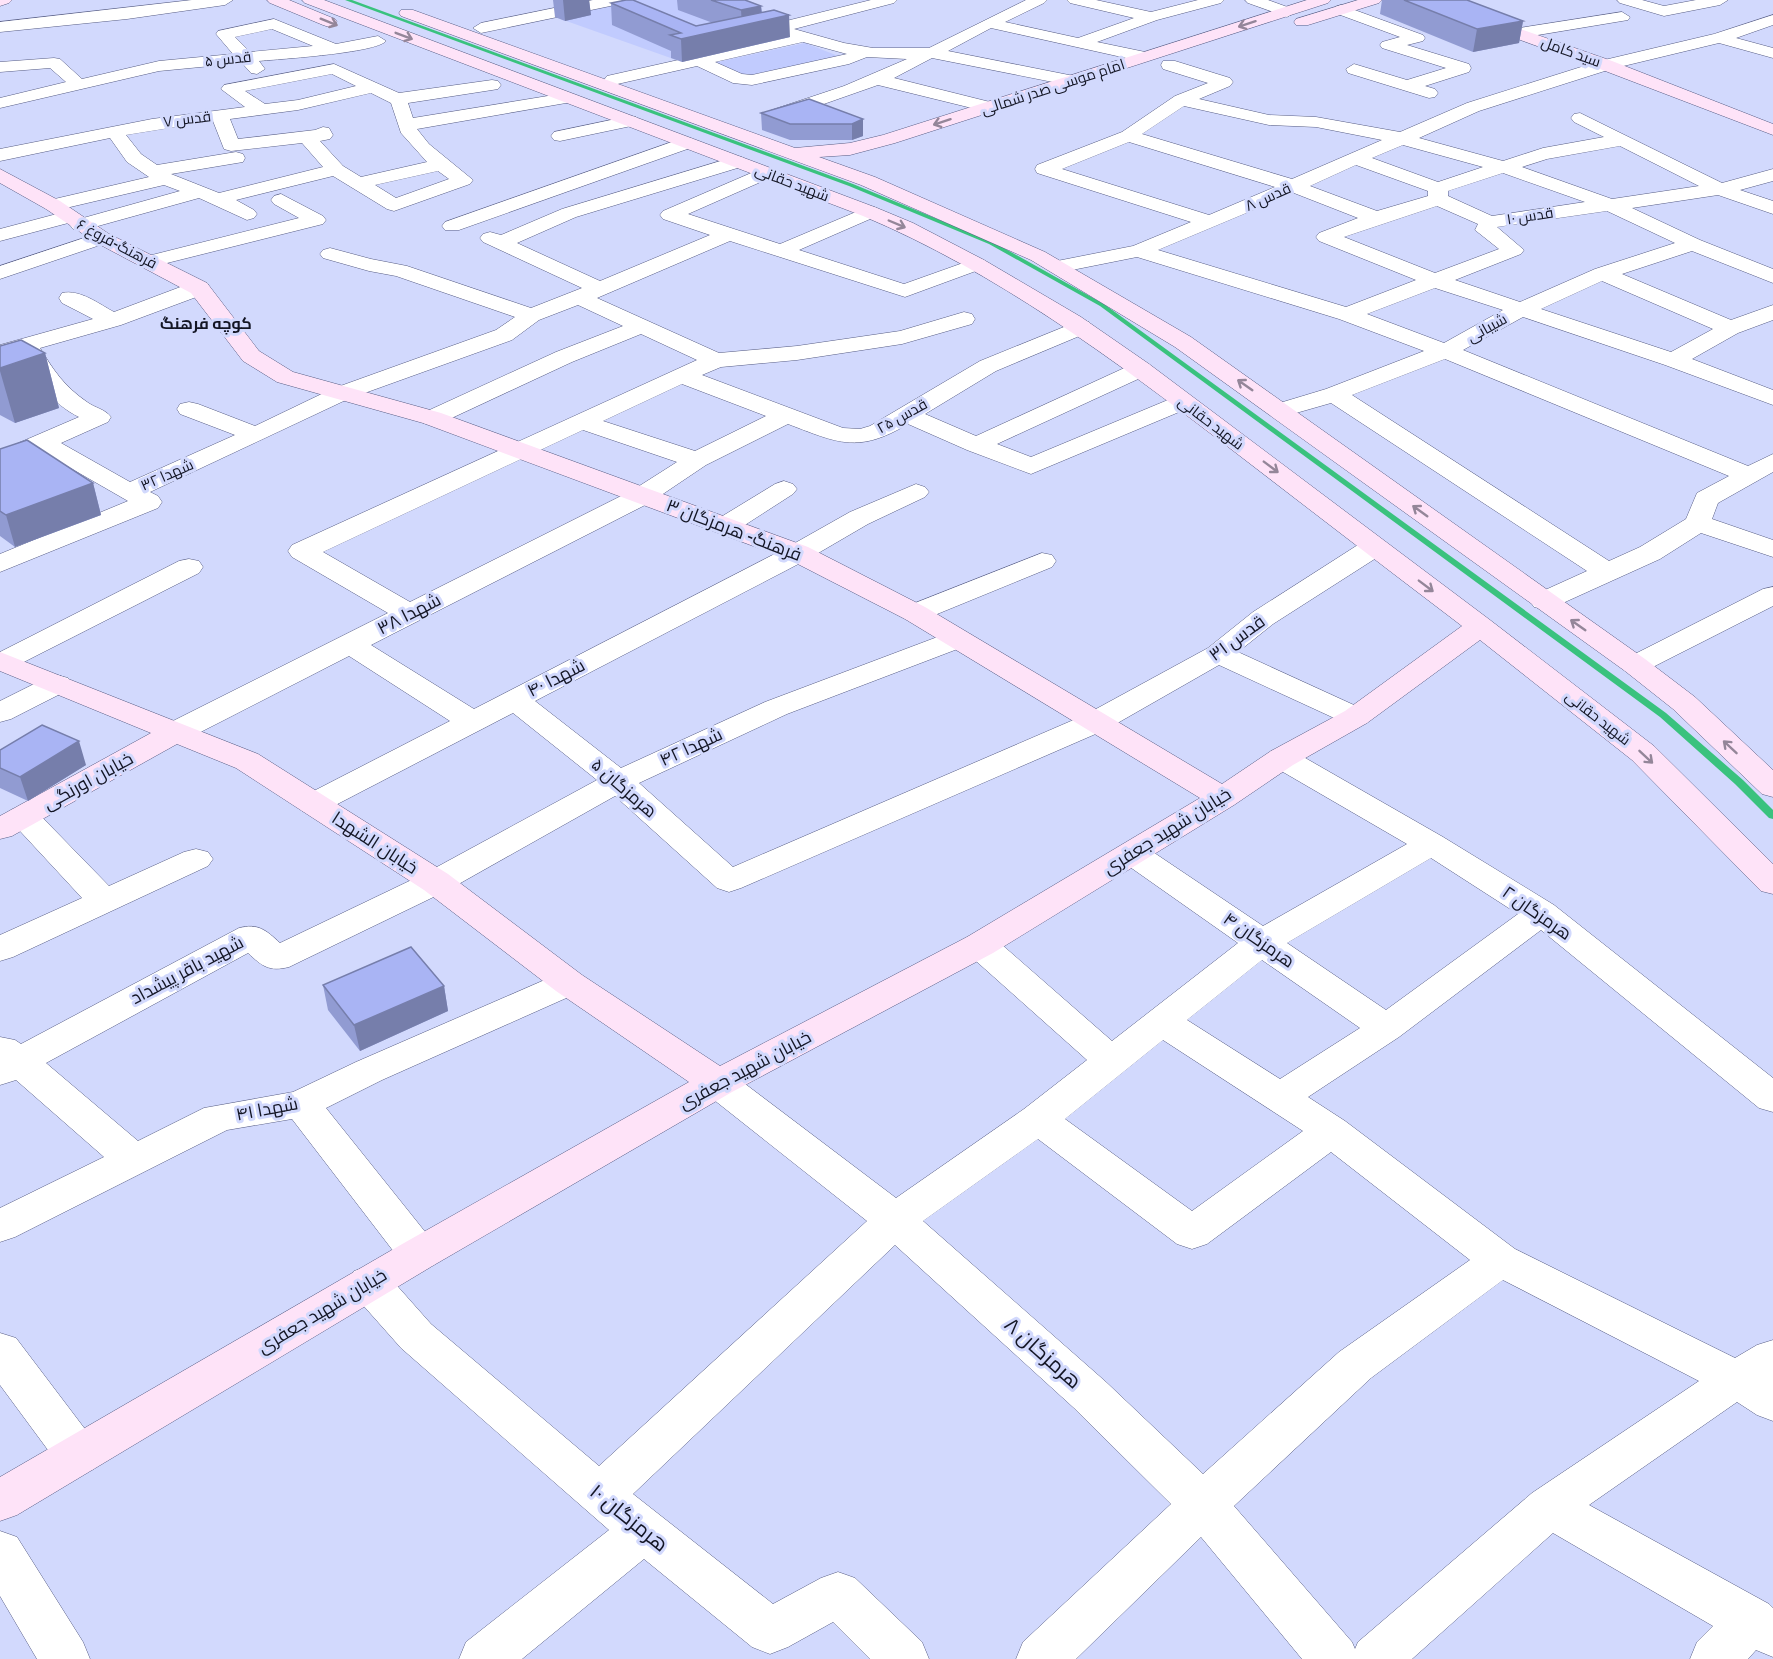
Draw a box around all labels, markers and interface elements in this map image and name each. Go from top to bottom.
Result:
one-way arrow [319,17,338,28]
one-way arrow [1238,19,1257,30]
one-way arrow [394,31,413,42]
street label: سید کامل [1538,33,1603,72]
street label: قدس ۵ [204,48,252,71]
street label: امام موسی صدر شمالی [979,55,1127,120]
street label: قدس ۷ [162,107,212,132]
one-way arrow [933,118,952,129]
street label: شهید حقانی [752,161,831,206]
street label: قدس ۸ [1242,179,1294,216]
street label: قدس ۱۰ [1505,203,1555,230]
street label: فرهنگ-فروغ ۶ [73,215,160,274]
one-way arrow [888,219,906,230]
street label: شیبانی [1464,310,1511,347]
district label: کوچه فرهنگ [160,314,252,335]
one-way arrow [1237,379,1254,391]
street label: شهید حقانی [1174,392,1247,454]
street label: قدس ۲۵ [874,395,931,438]
street label: شهدا ۳۲ [138,455,197,495]
one-way arrow [1263,460,1279,473]
street label: فرهنگ- هرمزگان ۳ [663,494,805,566]
one-way arrow [1413,505,1429,517]
one-way arrow [1417,579,1433,592]
street label: شهدا ۳۸ [373,589,445,639]
street label: قدس ۳۱ [1205,610,1269,666]
one-way arrow [1571,619,1587,631]
street label: شهدا ۴۰ [524,654,588,702]
street label: شهید حقانی [1561,687,1634,750]
street label: شهدا ۴۲ [656,723,726,771]
one-way arrow [1723,739,1738,754]
street label: خیابان اورنگی [39,747,137,815]
one-way arrow [1638,749,1653,763]
street label: هرمزگان ۵ [587,753,661,823]
street label: خیابان شهید جعفری [1099,783,1235,879]
street label: خیابان الشهدا [328,807,422,879]
street label: هرمزگان ۲ [1498,881,1576,945]
street label: هرمزگان ۴ [1219,907,1299,973]
street label: شهید باقر پیشداد [127,931,248,1010]
street label: خیابان شهید جعفری [675,1026,815,1114]
street label: شهدا ۴۱ [234,1092,300,1126]
street label: خیابان شهید جعفری [253,1264,391,1358]
street label: هرمزگان ۸ [999,1312,1087,1394]
street label: هرمزگان ۱۰ [584,1478,674,1558]

